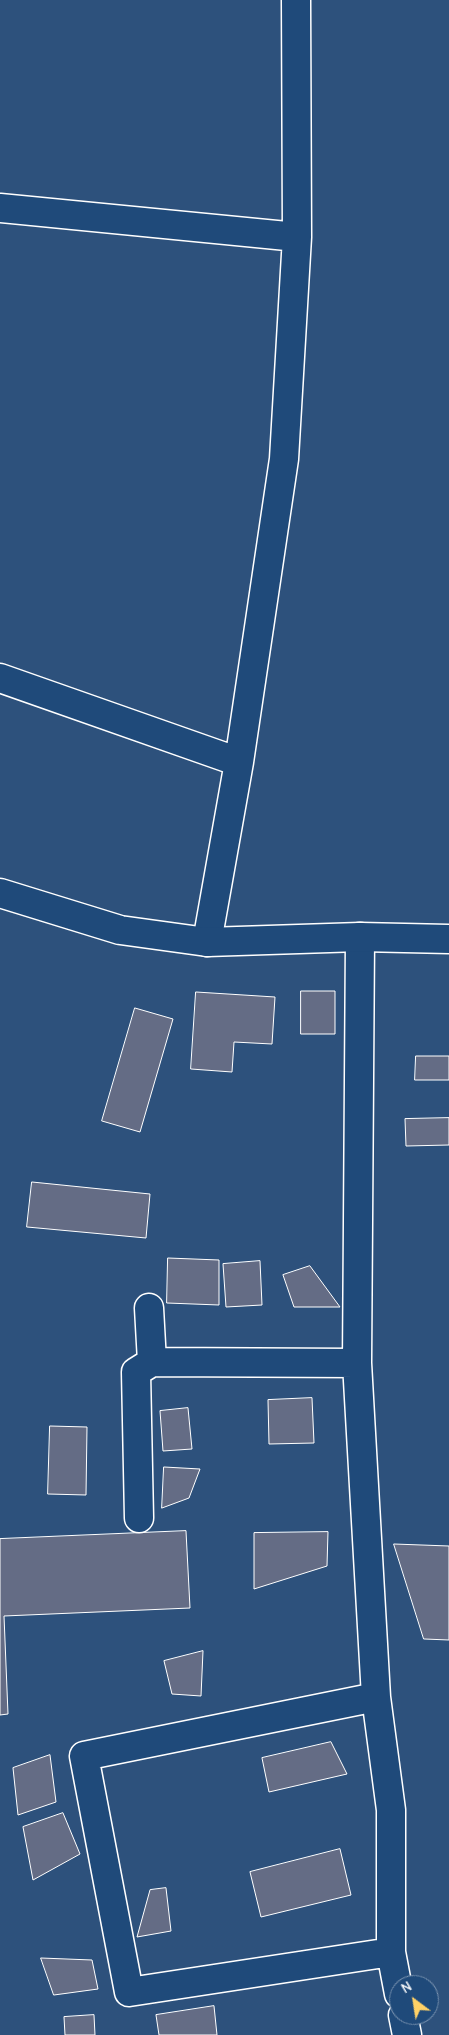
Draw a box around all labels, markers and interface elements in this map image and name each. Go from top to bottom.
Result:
north arrow [389,1975,439,2025]
text: N [398,1978,415,1997]

